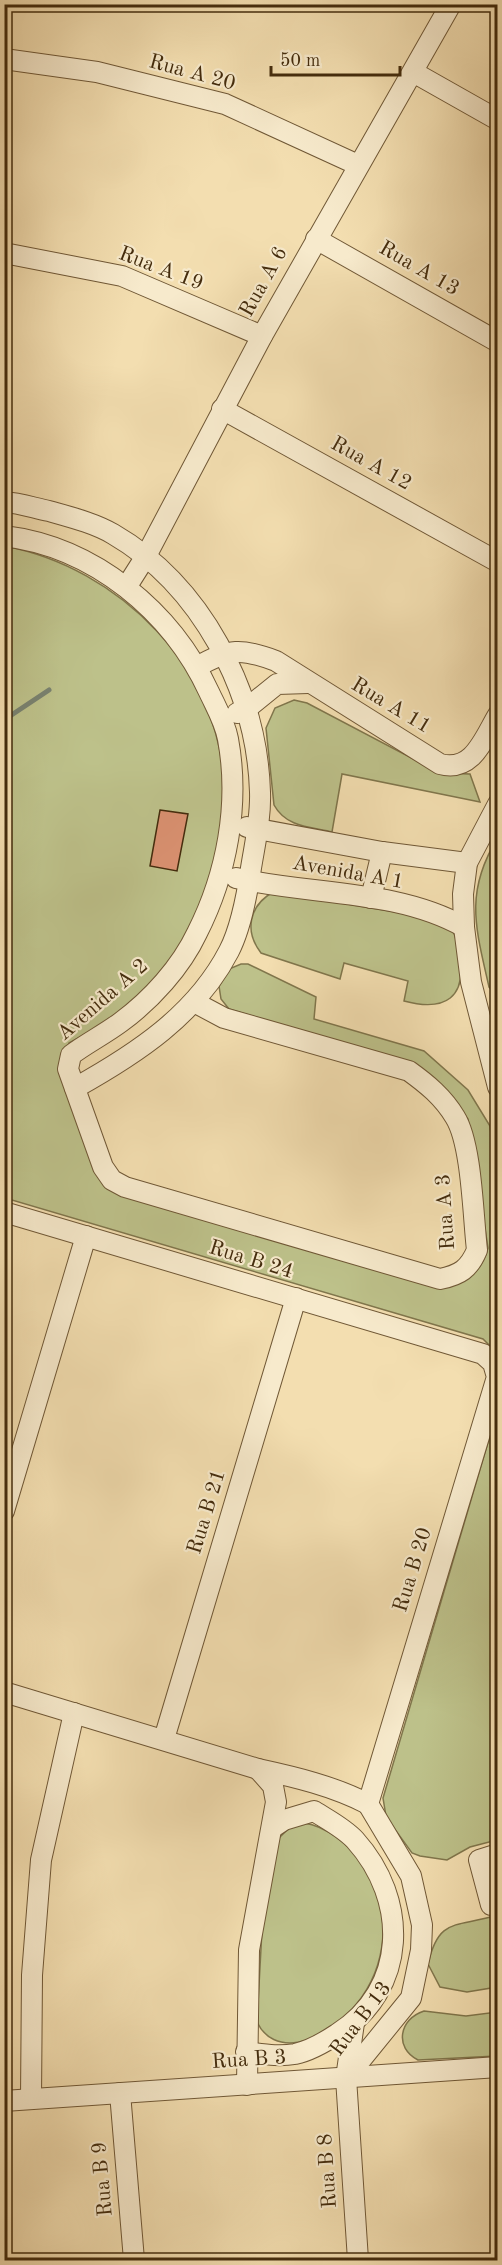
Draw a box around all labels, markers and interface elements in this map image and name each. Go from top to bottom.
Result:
scale bar [271,39,400,77]
street label: Rua A 20 [146,51,238,95]
text: 50 m [280,52,320,70]
street label: Rua A 13 [375,238,463,300]
street label: Rua A 19 [116,243,206,295]
street label: Rua A 6 [236,243,292,321]
street label: Rua A 12 [327,433,415,495]
street label: Rua A 11 [348,674,434,738]
street label: Avenida A 1 [291,853,405,893]
street label: Avenida A 2 [54,955,152,1045]
street label: Rua A 3 [433,1173,459,1251]
street label: Rua B 24 [206,1237,296,1283]
street label: Rua B 21 [184,1467,230,1557]
street label: Rua B 20 [390,1525,436,1615]
street label: Rua B 13 [326,1978,396,2060]
street label: Rua B 3 [211,2047,287,2073]
street label: Rua B 8 [315,2133,341,2209]
street label: Rua B 9 [89,2141,117,2217]

